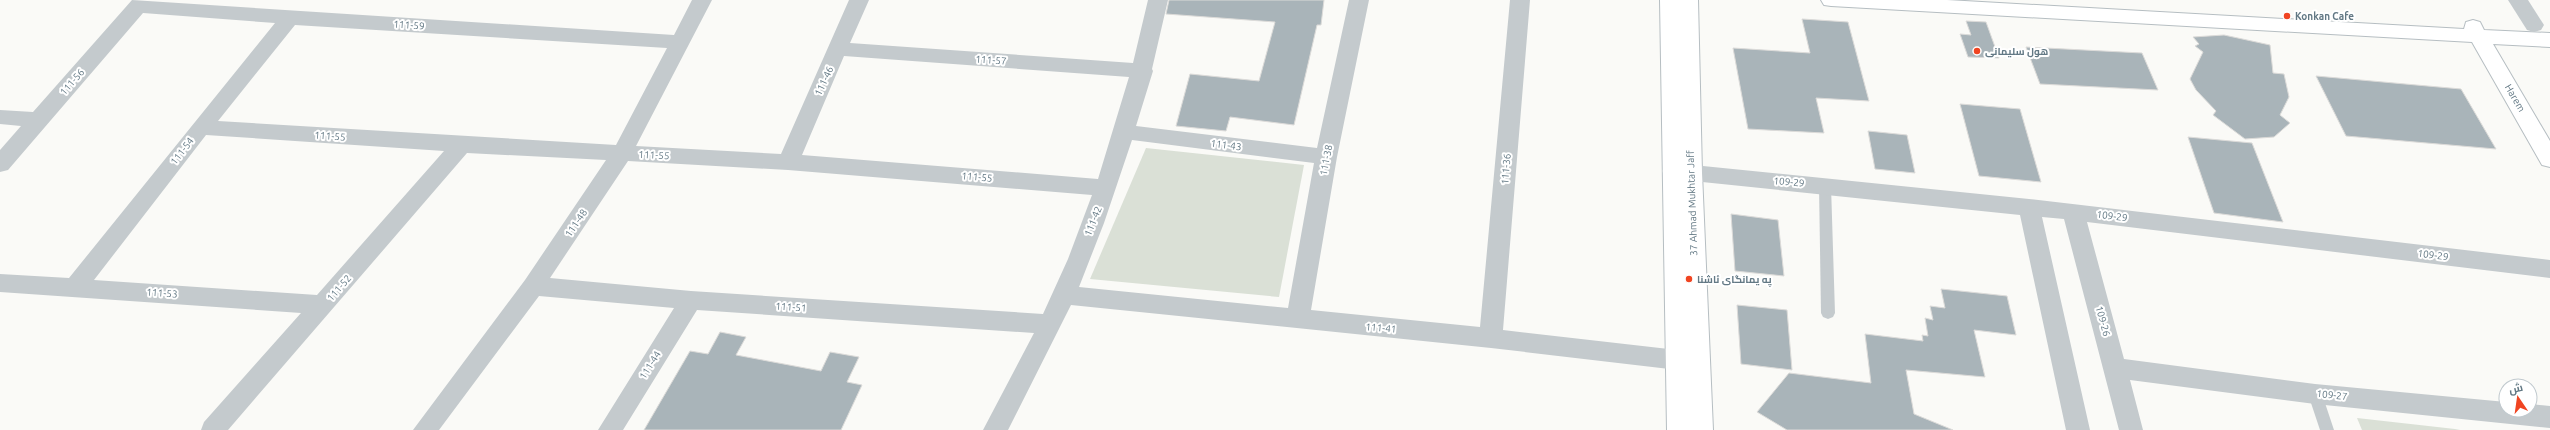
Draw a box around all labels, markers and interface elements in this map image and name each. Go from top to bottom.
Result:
marker: Konkan Cafe [2282,11,2292,21]
place label: Konkan Cafe [2295,11,2354,22]
street label: 111-59 [393,18,425,32]
marker: هول سليمانى [1972,46,1982,56]
place label: هول سليمانى [1985,46,2048,58]
street label: 111-57 [975,53,1007,67]
street label: 111-46 [812,64,836,97]
street label: 111-56 [58,66,87,97]
street label: Harem [2503,82,2527,114]
street label: 111-55 [314,129,346,143]
street label: 111-54 [168,135,196,167]
street label: 111-43 [1210,138,1242,152]
street label: 111-38 [1318,143,1334,176]
street label: 111-55 [638,149,670,161]
street label: 37 Ahmad Mukhtar Jaff [1685,150,1699,256]
street label: 111-36 [1499,153,1513,185]
street label: 111-55 [961,170,993,184]
street label: 109-29 [1773,175,1805,189]
street label: 111-42 [1082,205,1104,237]
street label: 111-48 [563,207,589,239]
street label: 109-29 [2096,209,2128,223]
street label: 109-29 [2417,248,2449,262]
street label: 111-52 [325,273,353,303]
marker: په یمانگای ئاشنا [1684,274,1694,284]
place label: په یمانگای ئاشنا [1697,274,1772,287]
street label: 111-53 [146,286,178,300]
street label: 111-51 [775,300,807,314]
street label: 109-26 [2094,305,2112,338]
street label: 111-41 [1365,321,1397,335]
street label: 111-44 [637,349,663,381]
north arrow [2498,378,2538,418]
text: ش [2508,381,2524,397]
street label: 109-27 [2316,388,2348,402]

